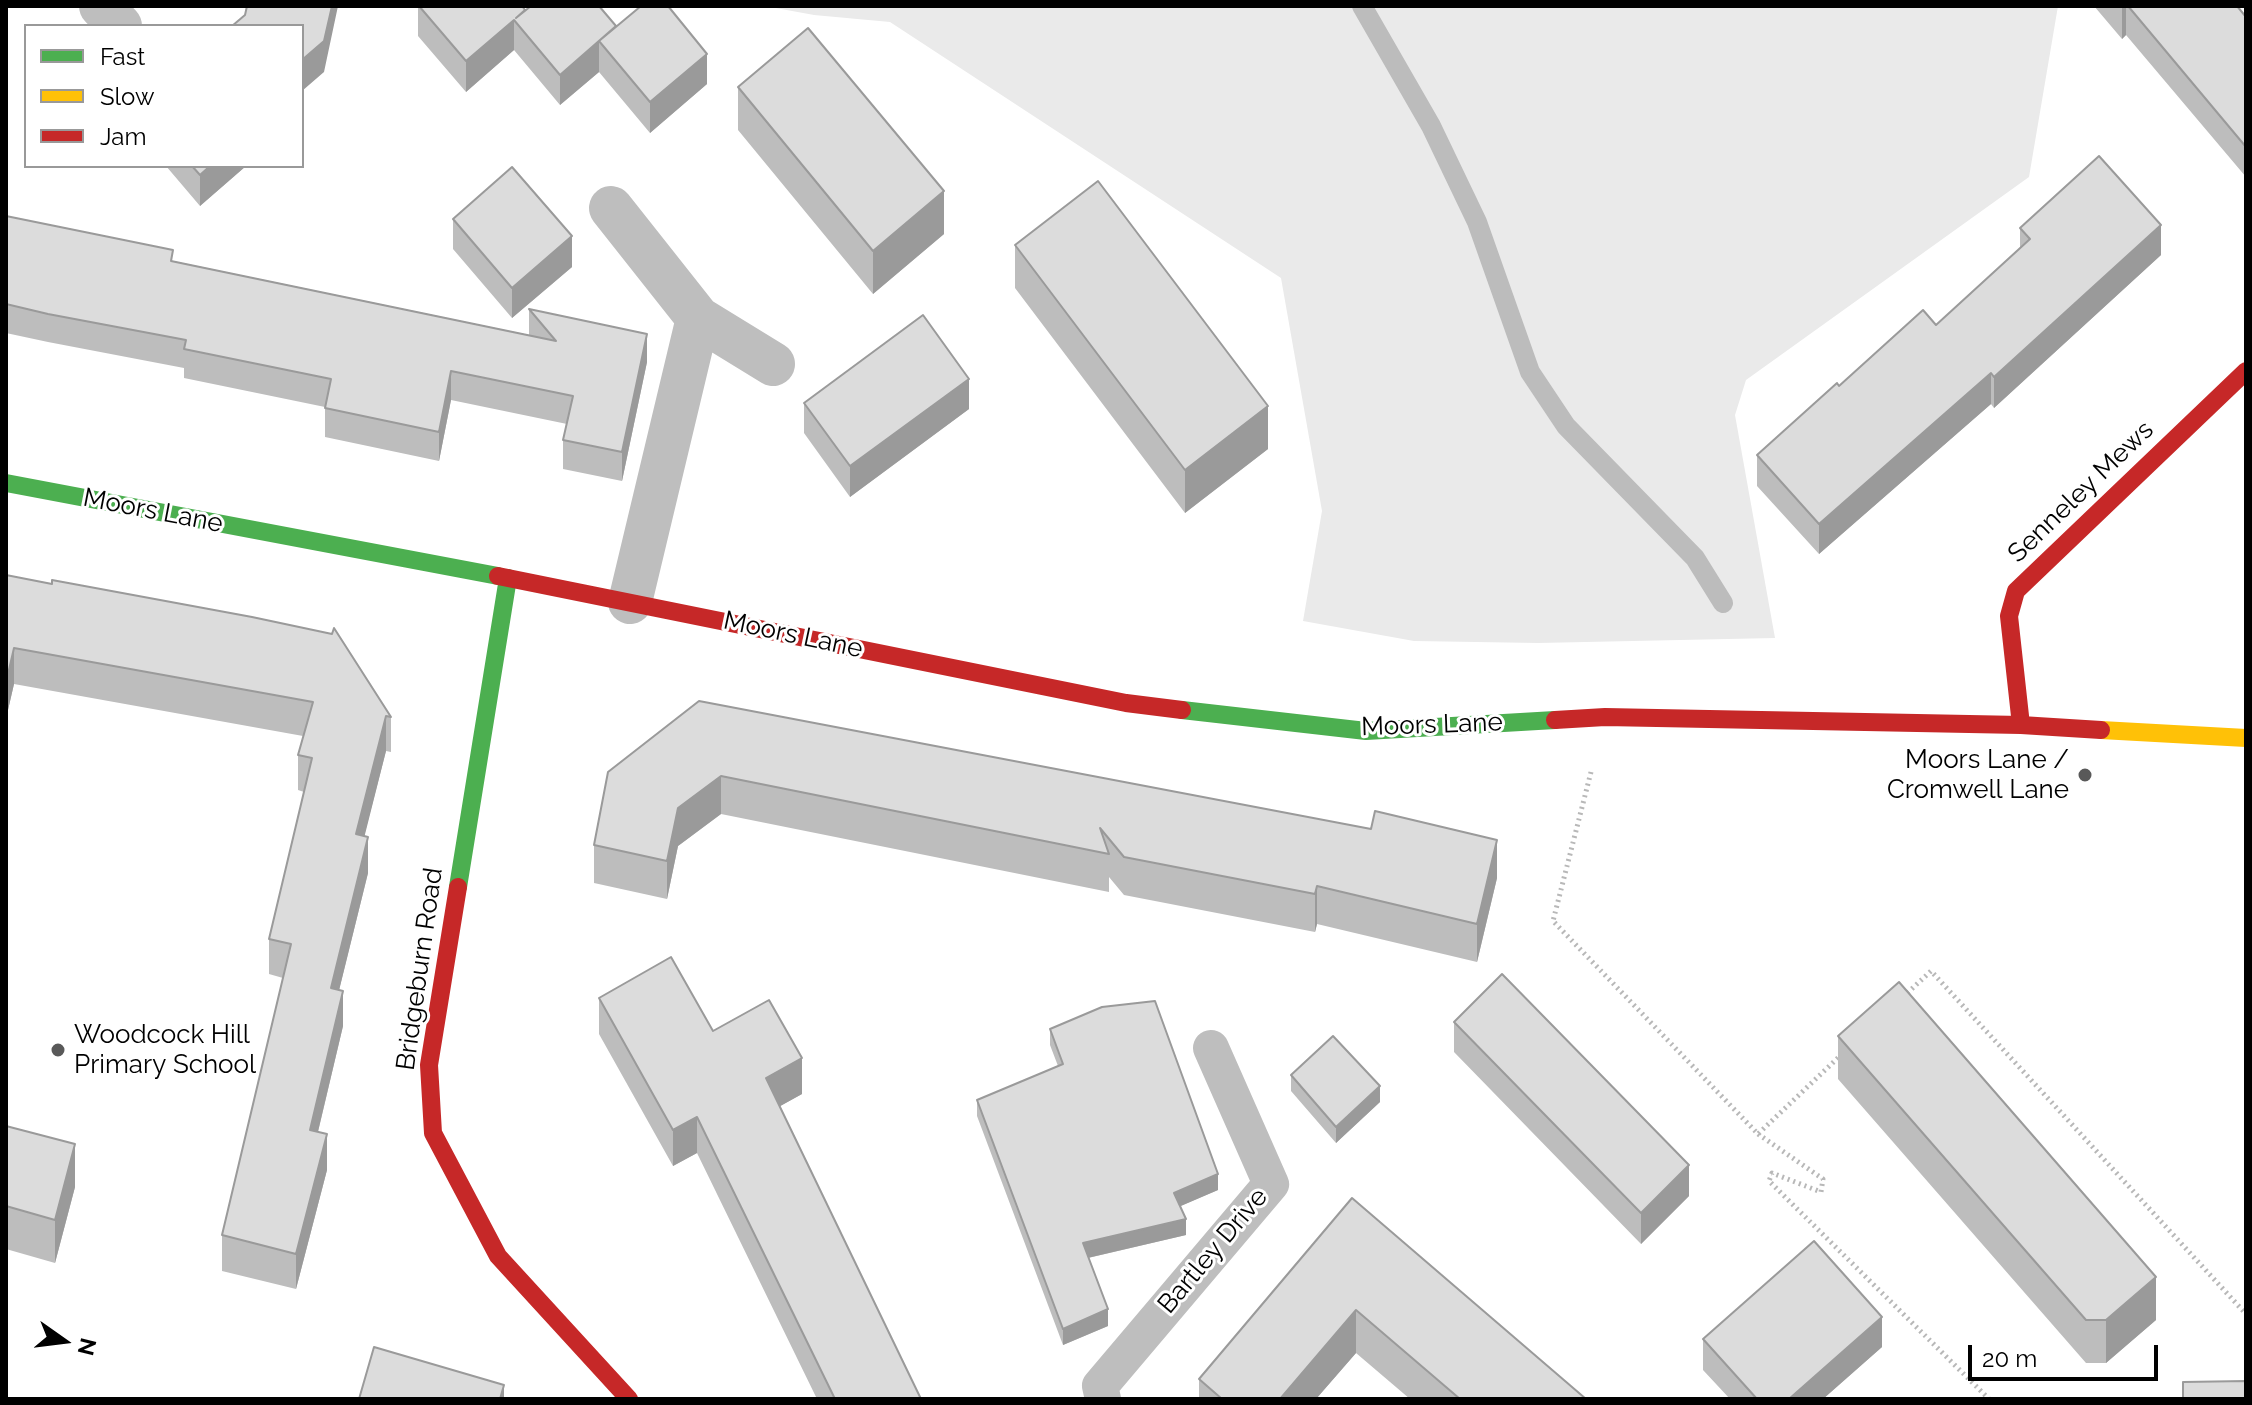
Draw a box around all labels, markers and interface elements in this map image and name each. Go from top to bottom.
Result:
legend [24,24,304,168]
text: Fast [100,42,145,71]
text: Slow [100,82,154,111]
text: Jam [100,122,146,151]
street label: Senneley Mews [2002,415,2160,569]
street label: Moors Lane [81,482,225,540]
street label: Moors Lane [721,605,865,665]
street label: Moors Lane [1361,707,1503,743]
place label: Moors Lane / Cromwell Lane [1887,744,2069,806]
marker: Moors Lane / Cromwell Lane [2076,766,2094,784]
street label: Bridgeburn Road [390,866,450,1072]
place label: Woodcock Hill Primary School [74,1019,256,1080]
marker: Woodcock Hill Primary School [49,1041,67,1059]
street label: Bartley Drive [1152,1182,1274,1320]
north arrow [24,1301,104,1381]
scale bar [1972,1329,2162,1379]
text: N [73,1336,102,1358]
text: 20 m [1982,1344,2037,1373]

